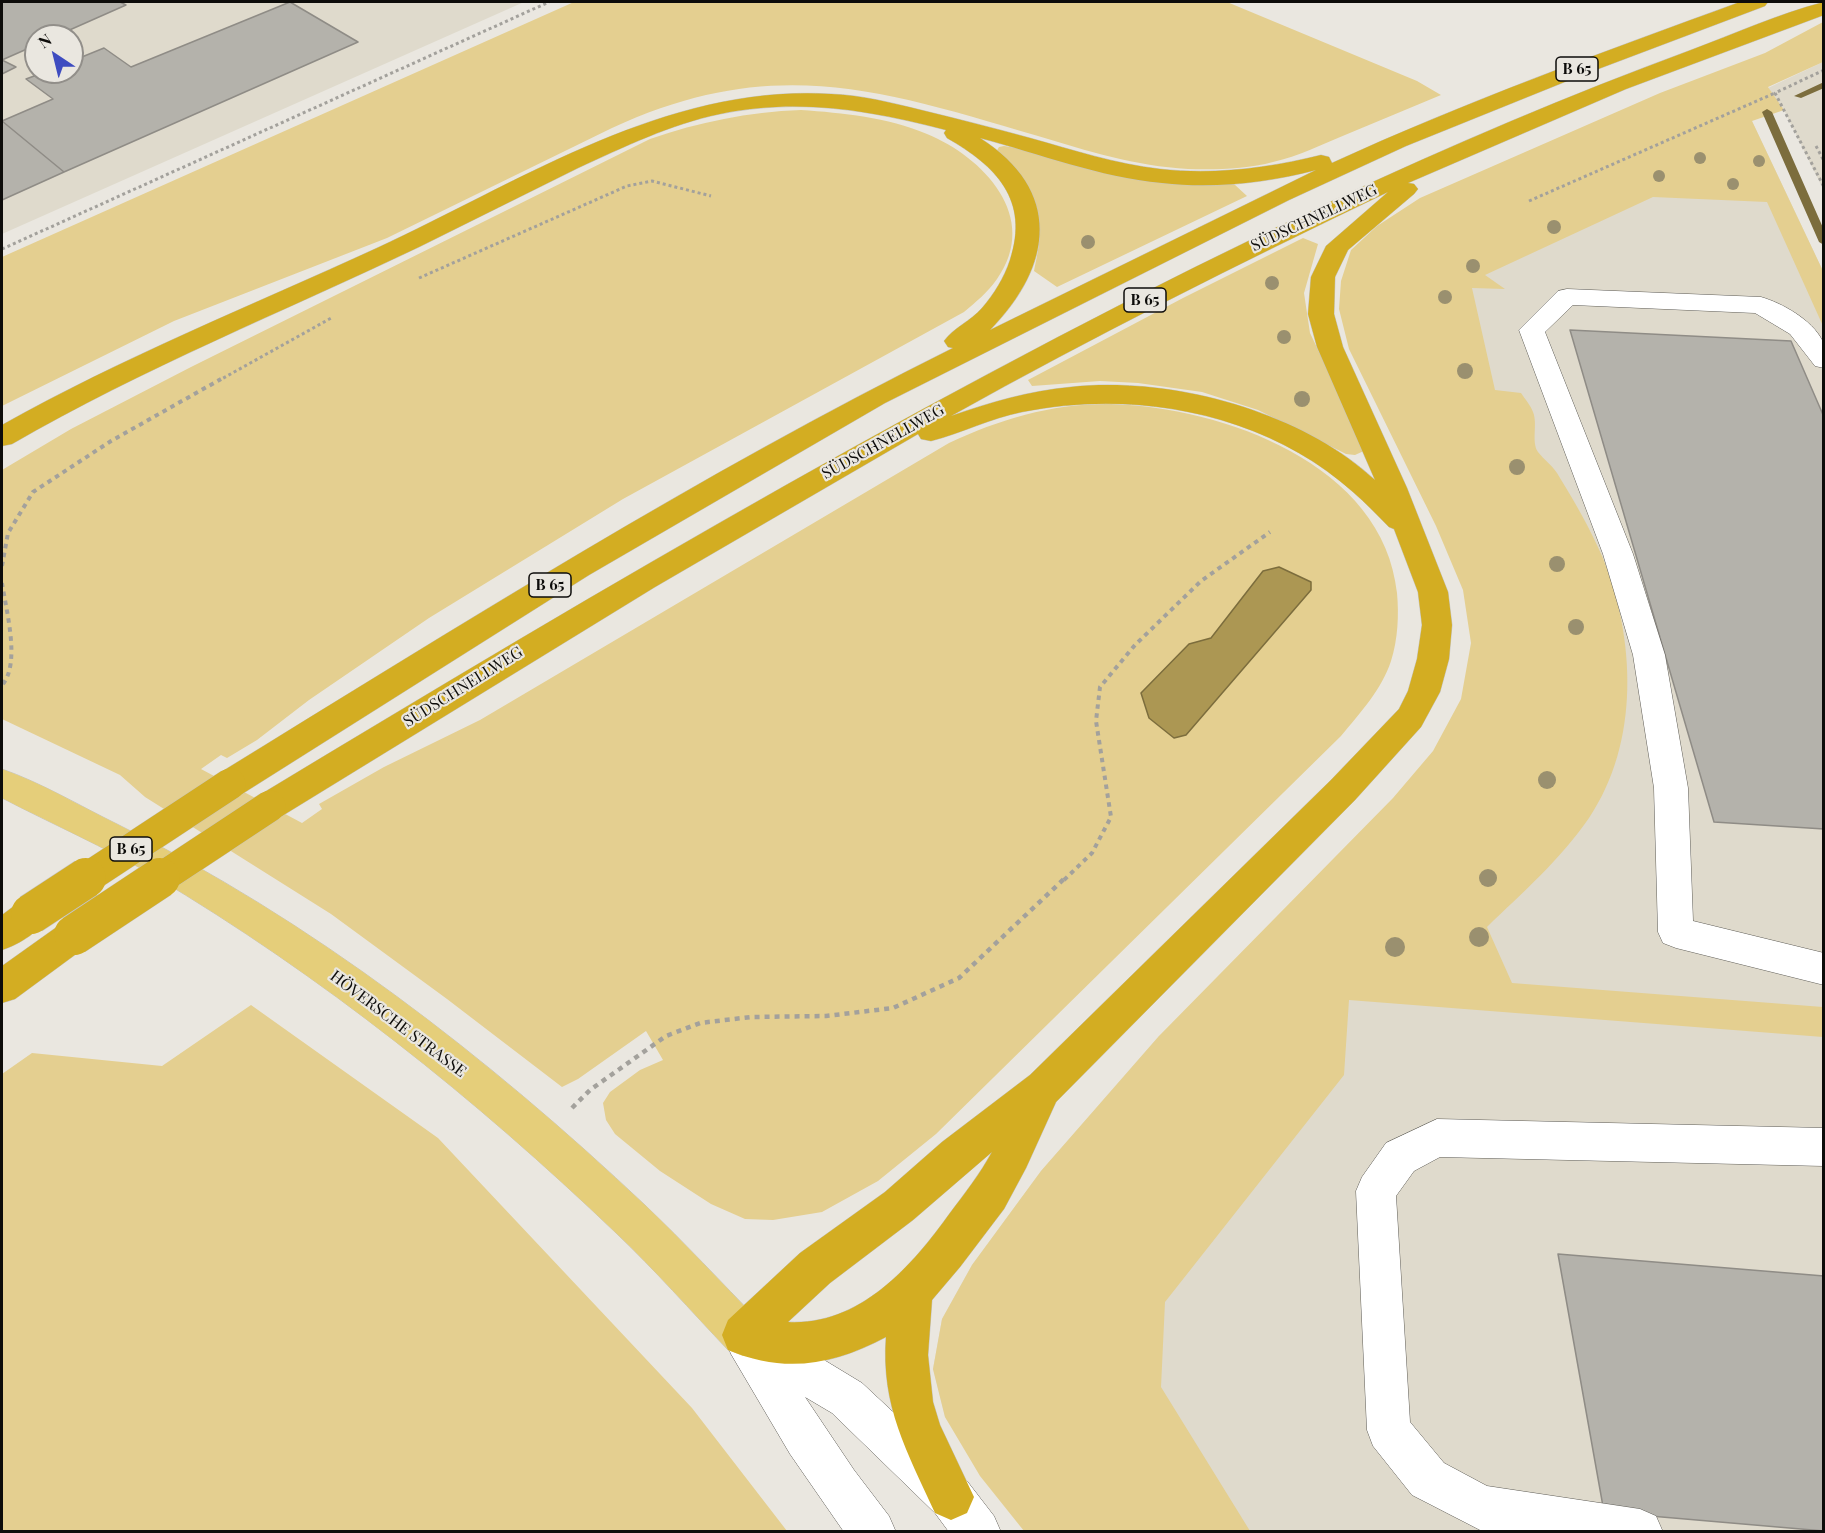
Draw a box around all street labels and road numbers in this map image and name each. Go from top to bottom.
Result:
road number: B 65 [1556,57,1598,81]
street label: SÜDSCHNELLWEG [1248,180,1380,256]
road number: B 65 [1124,288,1166,312]
street label: SÜDSCHNELLWEG [818,400,948,484]
road number: B 65 [529,573,571,597]
street label: SÜDSCHNELLWEG [400,643,526,731]
road number: B 65 [110,837,152,861]
street label: HÖVERSCHE STRASSE [326,967,470,1081]

